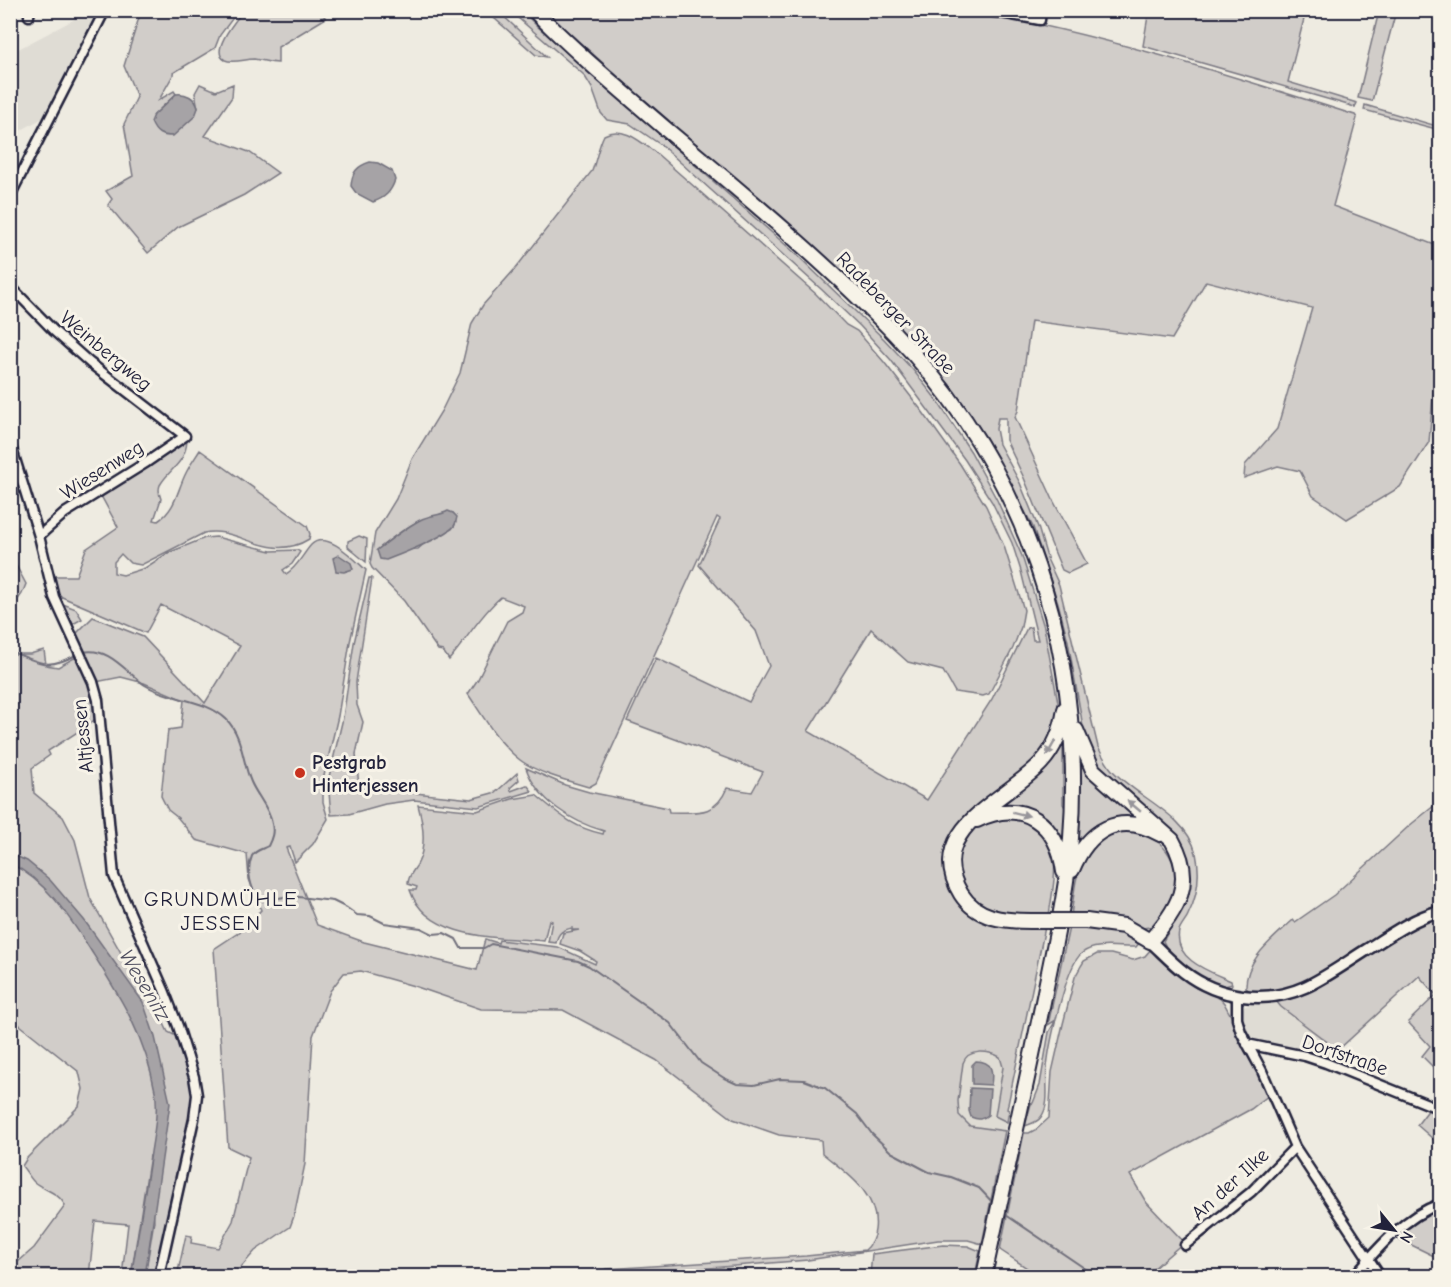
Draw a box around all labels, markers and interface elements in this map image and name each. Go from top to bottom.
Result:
street label: Radeberger Straße [832,247,960,379]
street label: Weinbergweg [56,306,156,396]
street label: Wiesenweg [56,435,148,505]
street label: Altjessen [68,698,98,774]
one-way arrow [1046,740,1057,756]
place label: Pestgrab Hinterjessen [312,751,419,797]
marker: Pestgrab Hinterjessen [293,766,307,780]
one-way arrow [1127,800,1142,813]
one-way arrow [1011,809,1030,819]
district label: GRUNDMÜHLE JESSEN [144,887,298,935]
water label: Wesenitz [114,945,176,1026]
street label: Dorfstraße [1299,1030,1391,1080]
street label: An der Ilke [1187,1143,1273,1225]
north arrow [1364,1200,1424,1260]
text: N [1396,1228,1417,1246]

